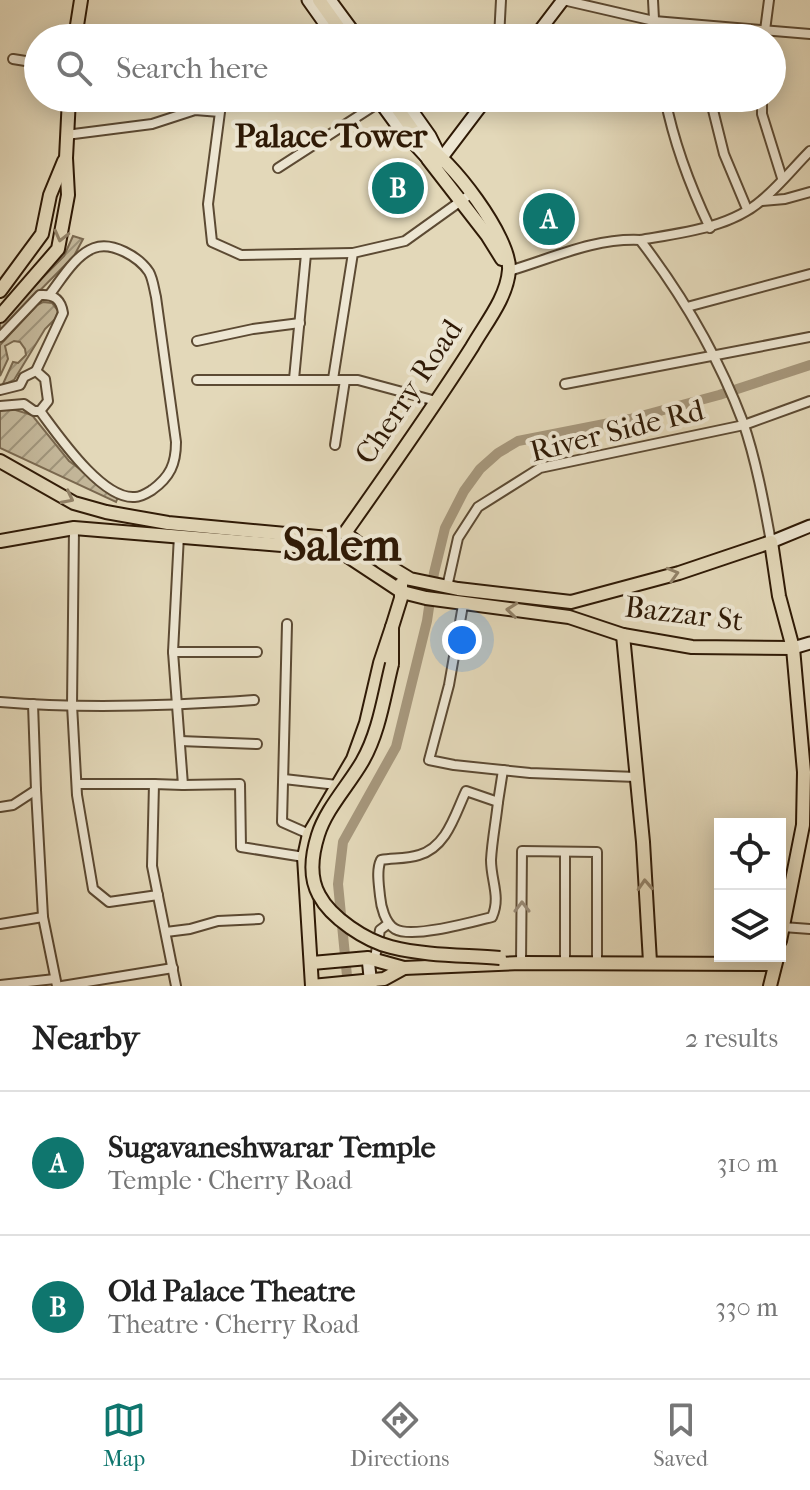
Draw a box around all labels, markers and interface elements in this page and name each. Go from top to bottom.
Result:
search box [24,24,786,112]
icon: search [52,46,96,90]
text: Search here [116,51,268,86]
district label: Palace Tower [235,116,428,156]
pin: B [372,158,424,218]
pin: A [523,189,575,249]
one-way arrow [53,228,70,242]
street label: Cherry Road [348,313,470,471]
street label: River Side Rd [526,392,708,470]
one-way arrow [60,489,75,504]
district label: Salem [283,518,402,572]
one-way arrow [666,567,680,583]
street label: Bazzar St [623,589,746,639]
one-way arrow [505,601,518,618]
your location [442,620,482,660]
map controls [714,818,786,962]
button: locate [714,818,786,890]
one-way arrow [637,878,654,891]
button: layers [714,890,786,962]
one-way arrow [513,900,531,913]
text: Nearby [32,1018,139,1058]
text: 2 results [685,1023,778,1054]
text: Sugavaneshwarar Temple [108,1130,436,1165]
text: A [50,1148,66,1179]
text: 310 m [717,1148,778,1179]
text: Temple · Cherry Road [108,1165,352,1196]
text: Old Palace Theatre [108,1274,355,1309]
text: B [50,1292,66,1323]
text: 330 m [715,1292,778,1323]
text: Theatre · Cherry Road [108,1309,359,1340]
tab: Map [102,1398,146,1472]
tab: Directions [350,1398,449,1472]
tab: Saved [653,1398,708,1472]

